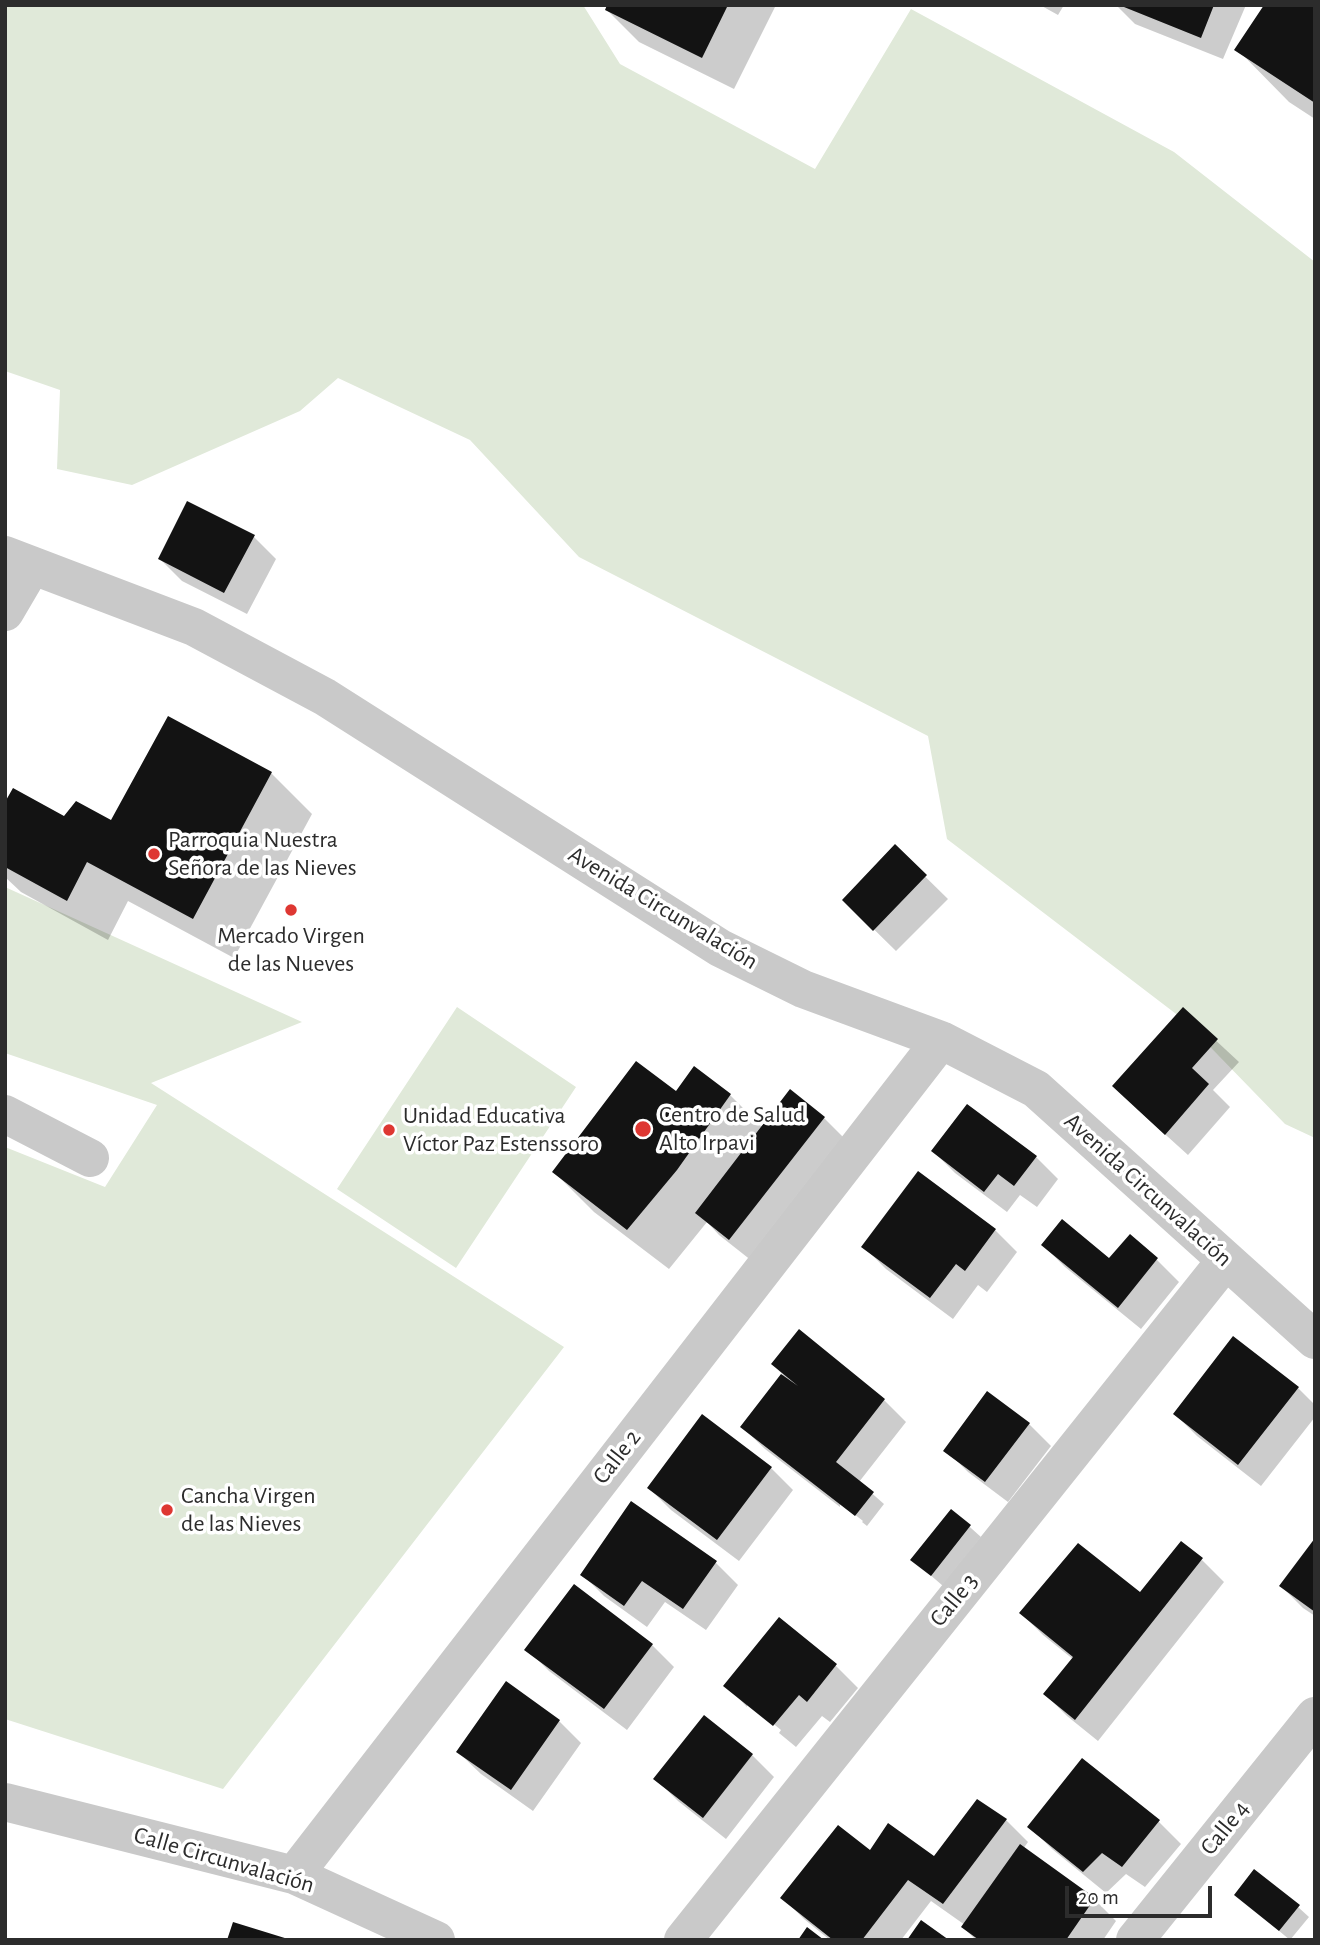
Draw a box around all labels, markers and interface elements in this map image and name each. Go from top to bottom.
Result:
place label: Parroquia Nuestra Señora de las Nieves [168,826,357,882]
street label: Avenida Circunvalación [563,840,763,976]
marker: Parroquia Nuestra Señora de las Nieves [146,846,162,862]
marker: Mercado Virgen de las Nueves [283,902,299,918]
place label: Mercado Virgen de las Nueves [217,922,365,978]
place label: Centro de Salud Alto Irpavi [659,1101,806,1157]
place label: Unidad Educativa Víctor Paz Estenssoro [403,1102,599,1158]
street label: Avenida Circunvalación [1058,1107,1238,1273]
marker: Centro de Salud Alto Irpavi [633,1119,653,1139]
marker: Unidad Educativa Víctor Paz Estenssoro [381,1122,397,1138]
street label: Calle 2 [587,1424,647,1490]
place label: Cancha Virgen de las Nieves [181,1482,316,1538]
marker: Cancha Virgen de las Nieves [159,1502,175,1518]
street label: Calle 3 [924,1567,984,1633]
street label: Calle 4 [1194,1795,1256,1861]
street label: Calle Circunvalación [130,1820,318,1900]
scale bar [1068,1871,1215,1915]
text: 20 m [1078,1887,1119,1908]

